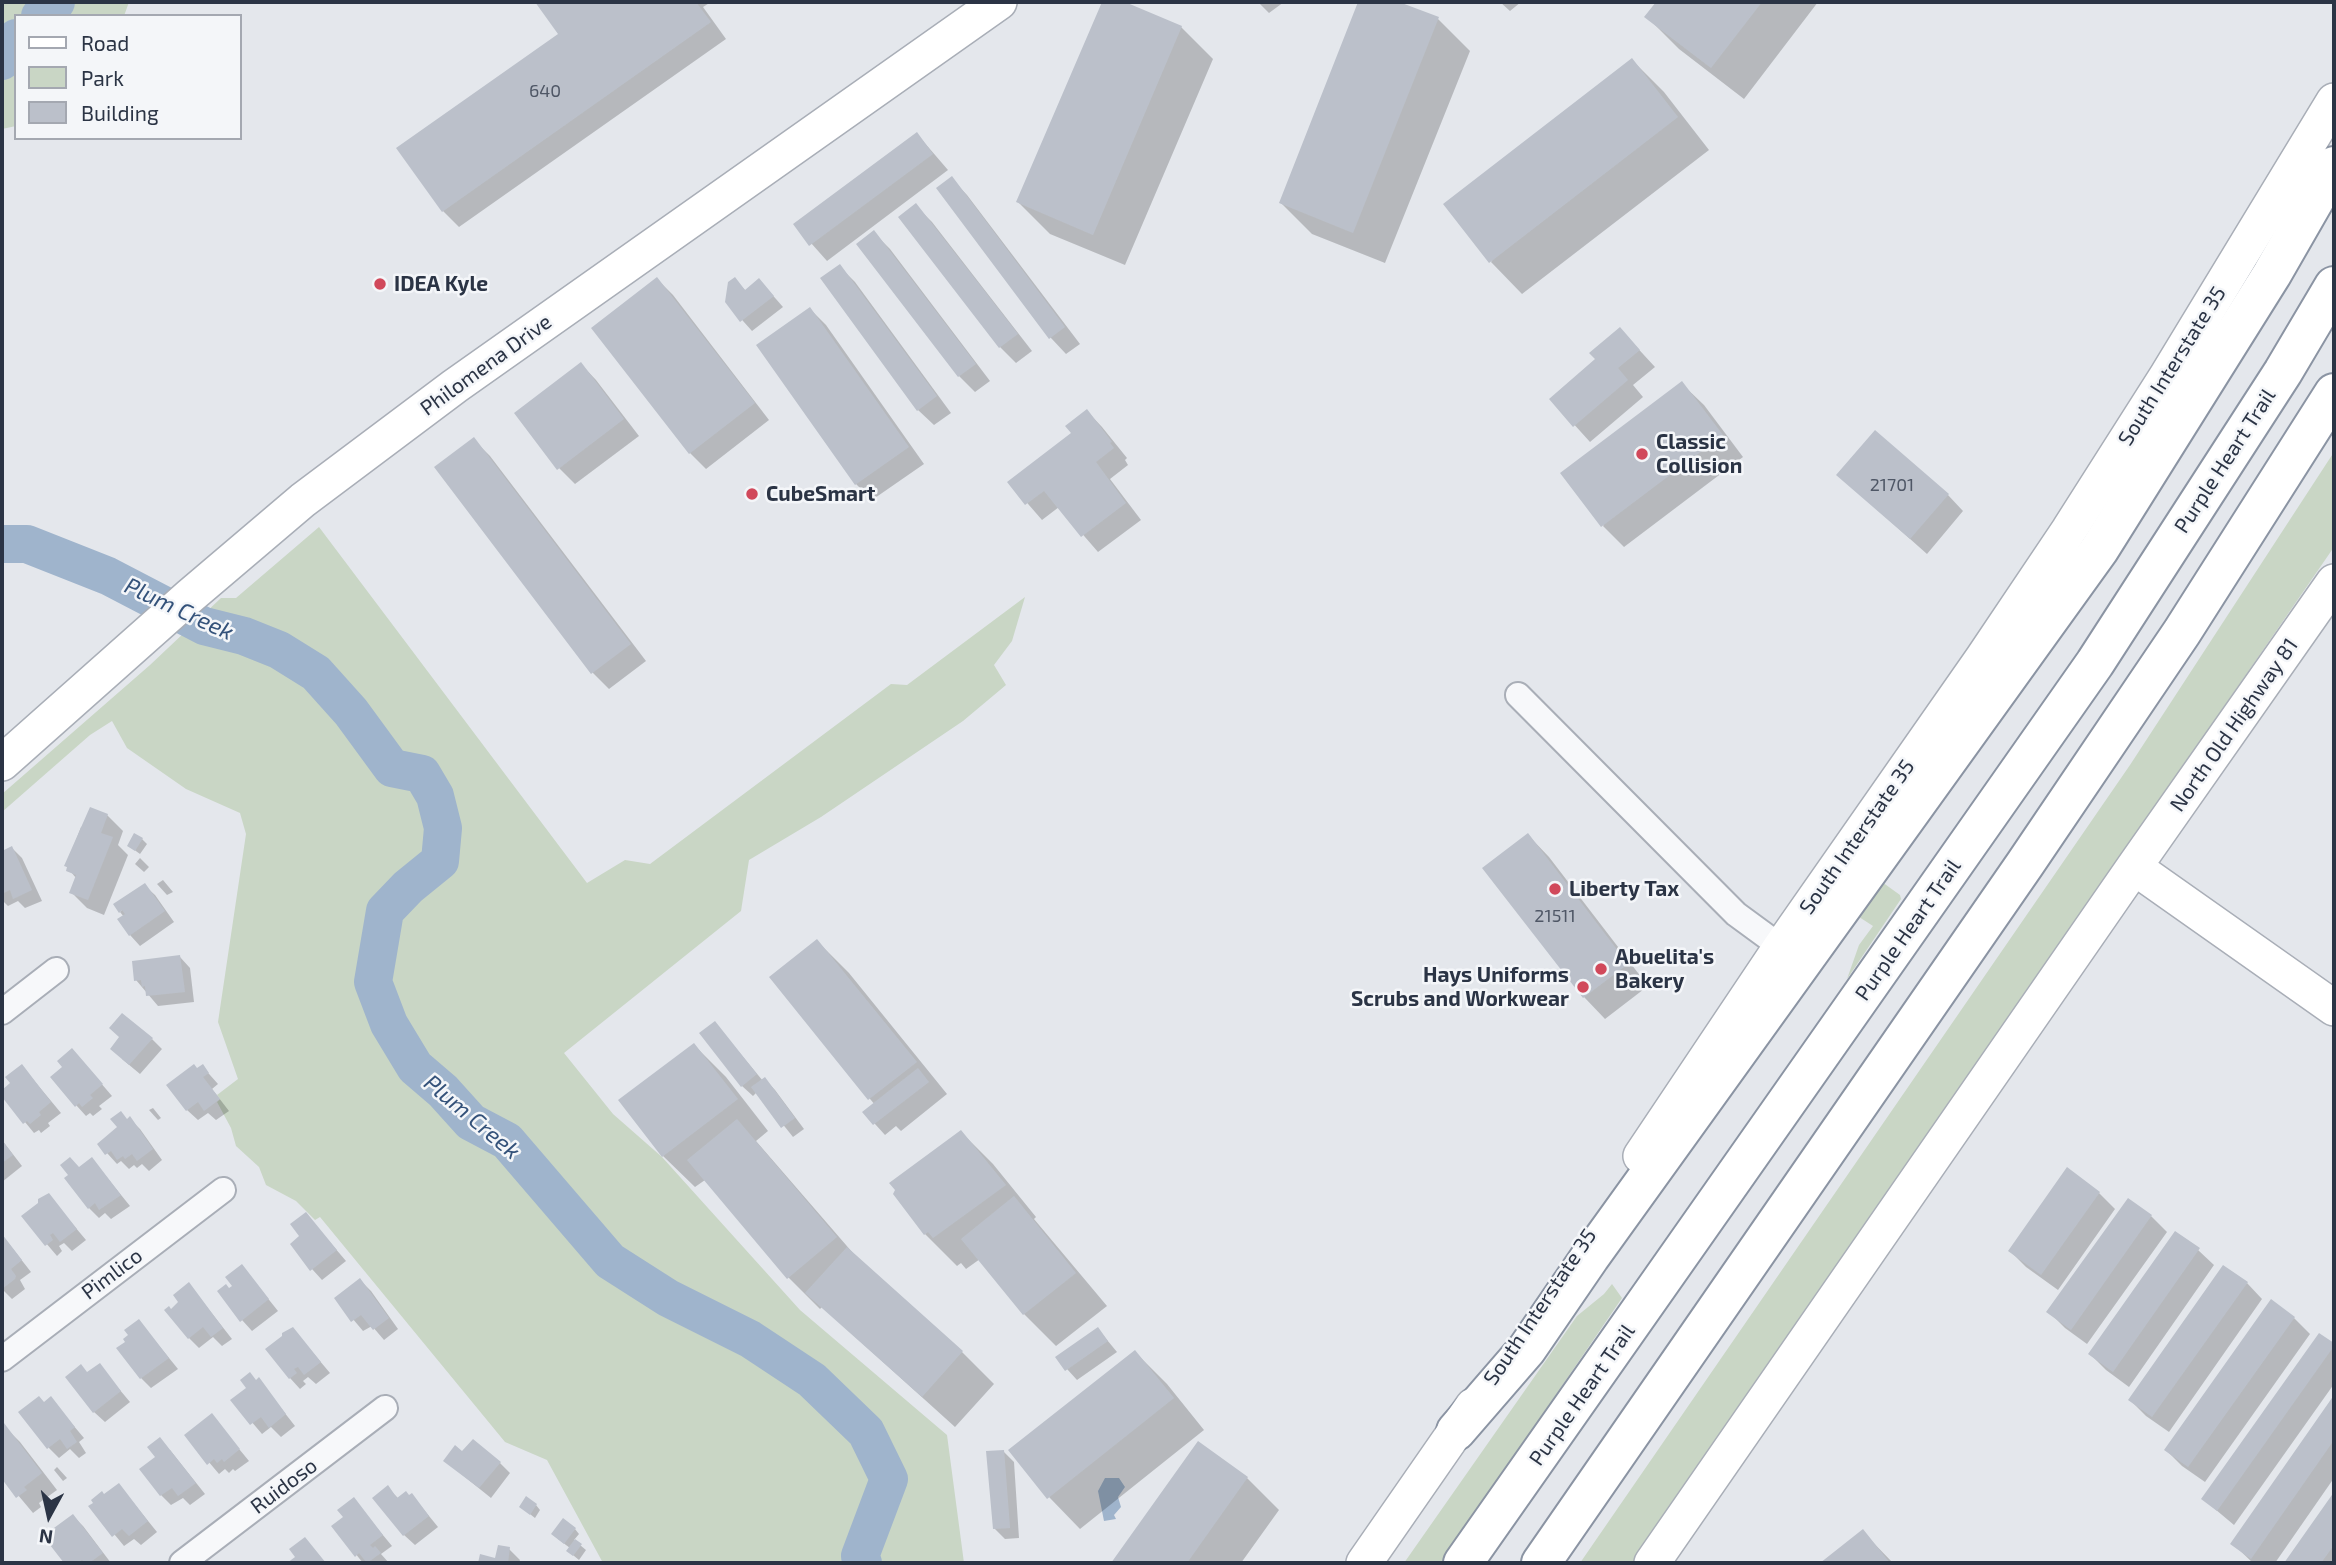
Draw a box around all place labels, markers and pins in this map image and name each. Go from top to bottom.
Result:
place label: IDEA Kyle [394,271,488,297]
marker: IDEA Kyle [372,276,388,292]
place label: Classic Collision [1656,429,1742,479]
marker: Classic Collision [1634,446,1650,462]
place label: CubeSmart [766,481,875,507]
marker: CubeSmart [744,486,760,502]
place label: Liberty Tax [1569,876,1679,902]
marker: Liberty Tax [1547,881,1563,897]
place label: Abuelita's Bakery [1615,944,1714,994]
marker: Abuelita's Bakery [1593,961,1609,977]
place label: Hays Uniforms Scrubs and Workwear [1351,962,1569,1012]
marker: Hays Uniforms Scrubs and Workwear [1575,979,1591,995]

